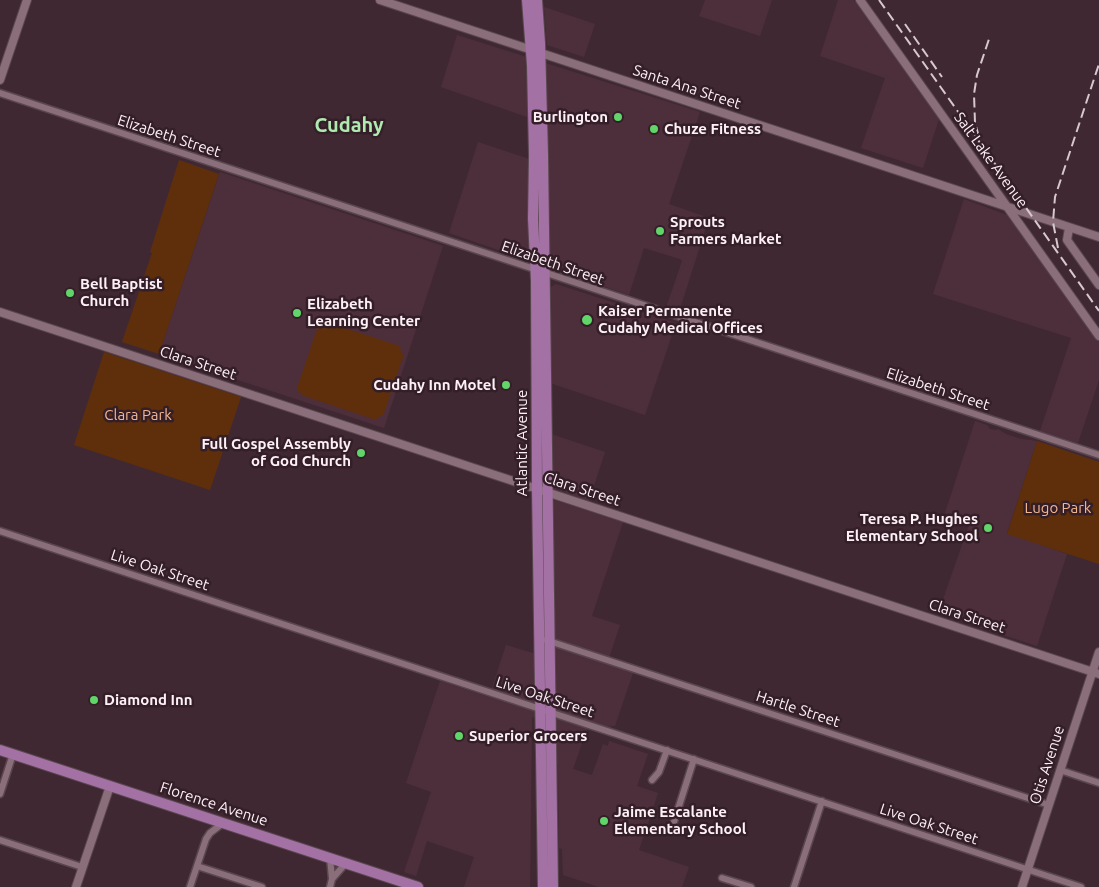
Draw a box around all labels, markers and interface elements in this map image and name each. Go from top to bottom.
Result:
street label: Santa Ana Street [631,61,743,113]
place label: Burlington [533,108,608,126]
street label: Salt Lake Avenue [950,109,1032,211]
street label: Elizabeth Street [115,111,223,161]
marker: Burlington [612,111,624,123]
district label: Cudahy [314,113,384,137]
place label: Chuze Fitness [664,120,761,138]
marker: Chuze Fitness [648,123,660,135]
place label: Sprouts Farmers Market [670,213,781,248]
marker: Sprouts Farmers Market [654,225,666,237]
street label: Elizabeth Street [499,237,607,289]
place label: Bell Baptist Church [80,275,162,310]
marker: Bell Baptist Church [64,287,76,299]
place label: Elizabeth Learning Center [307,295,420,330]
place label: Kaiser Permanente Cudahy Medical Offices [598,302,763,337]
marker: Elizabeth Learning Center [291,307,303,319]
marker: Kaiser Permanente Cudahy Medical Offices [580,313,594,327]
street label: Clara Street [157,342,239,384]
street label: Elizabeth Street [884,364,992,414]
place label: Cudahy Inn Motel [373,376,496,394]
marker: Cudahy Inn Motel [500,379,512,391]
street label: Atlantic Avenue [513,390,531,496]
park label: Clara Park [104,406,172,424]
place label: Full Gospel Assembly of God Church [201,435,351,470]
marker: Full Gospel Assembly of God Church [355,447,367,459]
street label: Clara Street [541,468,623,510]
park label: Lugo Park [1025,499,1091,517]
place label: Teresa P. Hughes Elementary School [846,510,978,545]
marker: Teresa P. Hughes Elementary School [982,522,994,534]
street label: Live Oak Street [108,546,212,594]
street label: Clara Street [926,595,1008,637]
street label: Live Oak Street [493,673,597,721]
street label: Hartle Street [754,687,842,731]
place label: Diamond Inn [104,691,193,709]
marker: Diamond Inn [88,694,100,706]
street label: Otis Avenue [1026,723,1068,807]
place label: Superior Grocers [469,727,587,745]
marker: Superior Grocers [453,730,465,742]
street label: Florence Avenue [158,778,270,830]
street label: Live Oak Street [877,800,981,848]
place label: Jaime Escalante Elementary School [614,803,746,838]
marker: Jaime Escalante Elementary School [598,815,610,827]

